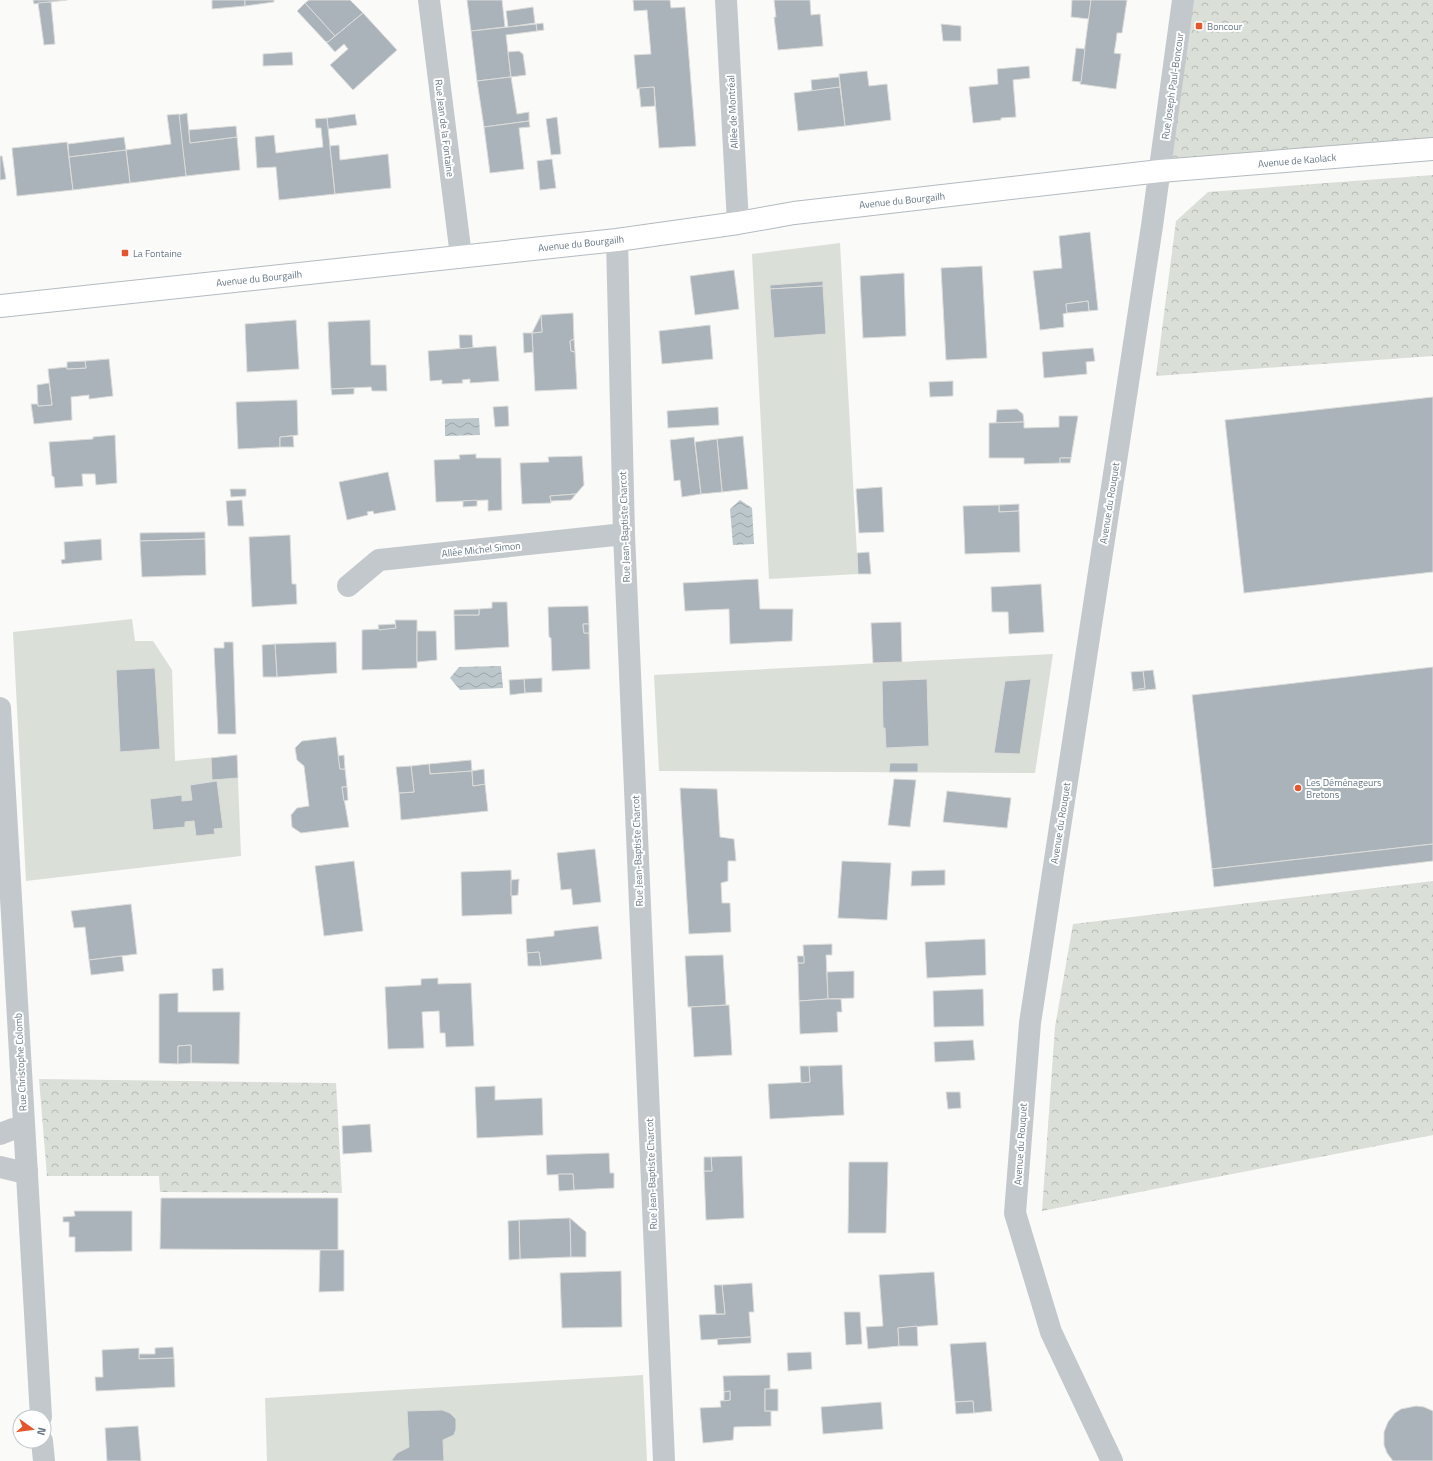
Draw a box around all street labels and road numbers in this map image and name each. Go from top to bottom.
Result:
street label: Rue Joseph Paul-Boncour [1158,31,1187,140]
street label: Allée de Montréal [723,75,742,149]
street label: Rue Jean de la Fontaine [431,78,458,178]
street label: Avenue de Kaolack [1257,150,1337,171]
street label: Avenue du Bourgailh [858,189,946,212]
street label: Avenue du Bourgailh [537,232,625,255]
street label: Avenue du Bourgailh [215,267,303,290]
street label: Avenue du Rouquet [1096,461,1123,545]
street label: Rue Jean-Baptiste Charcot [615,471,634,583]
street label: Allée Michel Simon [441,538,521,561]
street label: Avenue du Rouquet [1047,781,1074,865]
street label: Rue Jean-Baptiste Charcot [628,795,647,907]
street label: Rue Christophe Colomb [10,1012,31,1111]
street label: Avenue du Rouquet [1010,1102,1031,1185]
street label: Rue Jean-Baptiste Charcot [642,1118,661,1230]

